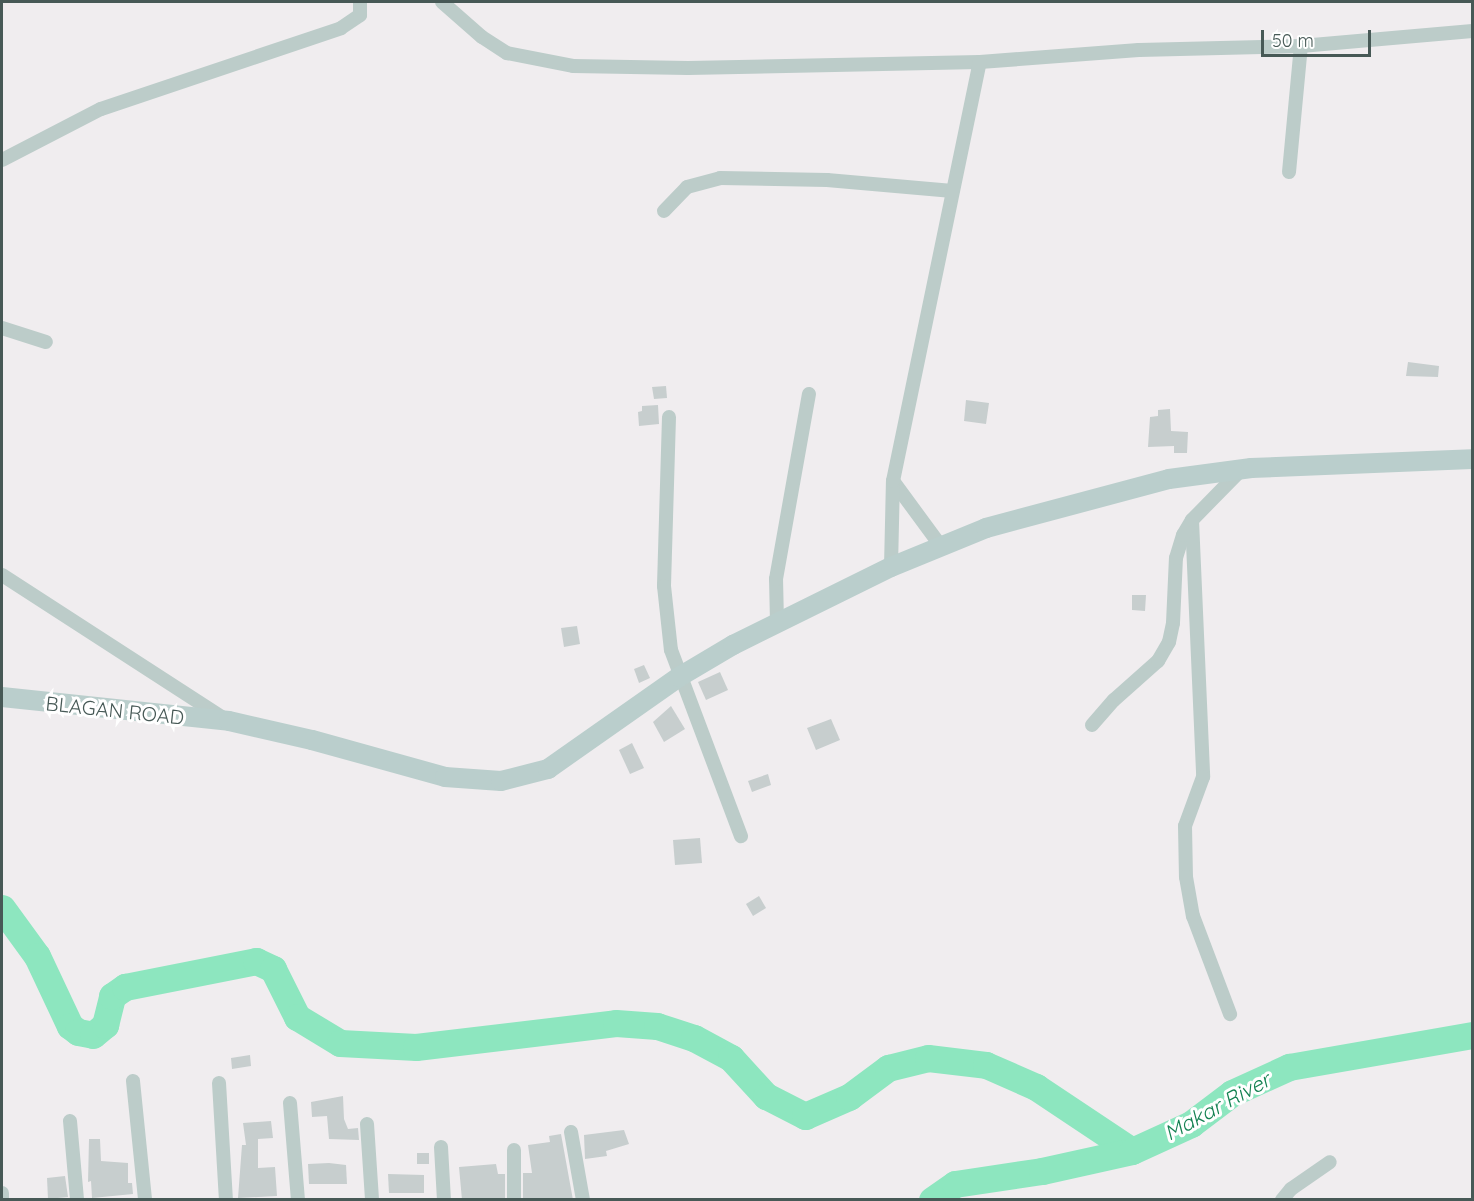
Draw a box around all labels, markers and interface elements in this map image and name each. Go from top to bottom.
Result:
scale bar [1264,18,1374,56]
text: 50 m [1272,29,1314,52]
street label: BLAGAN ROAD [45,691,185,729]
water label: Makar River [1160,1067,1274,1145]

